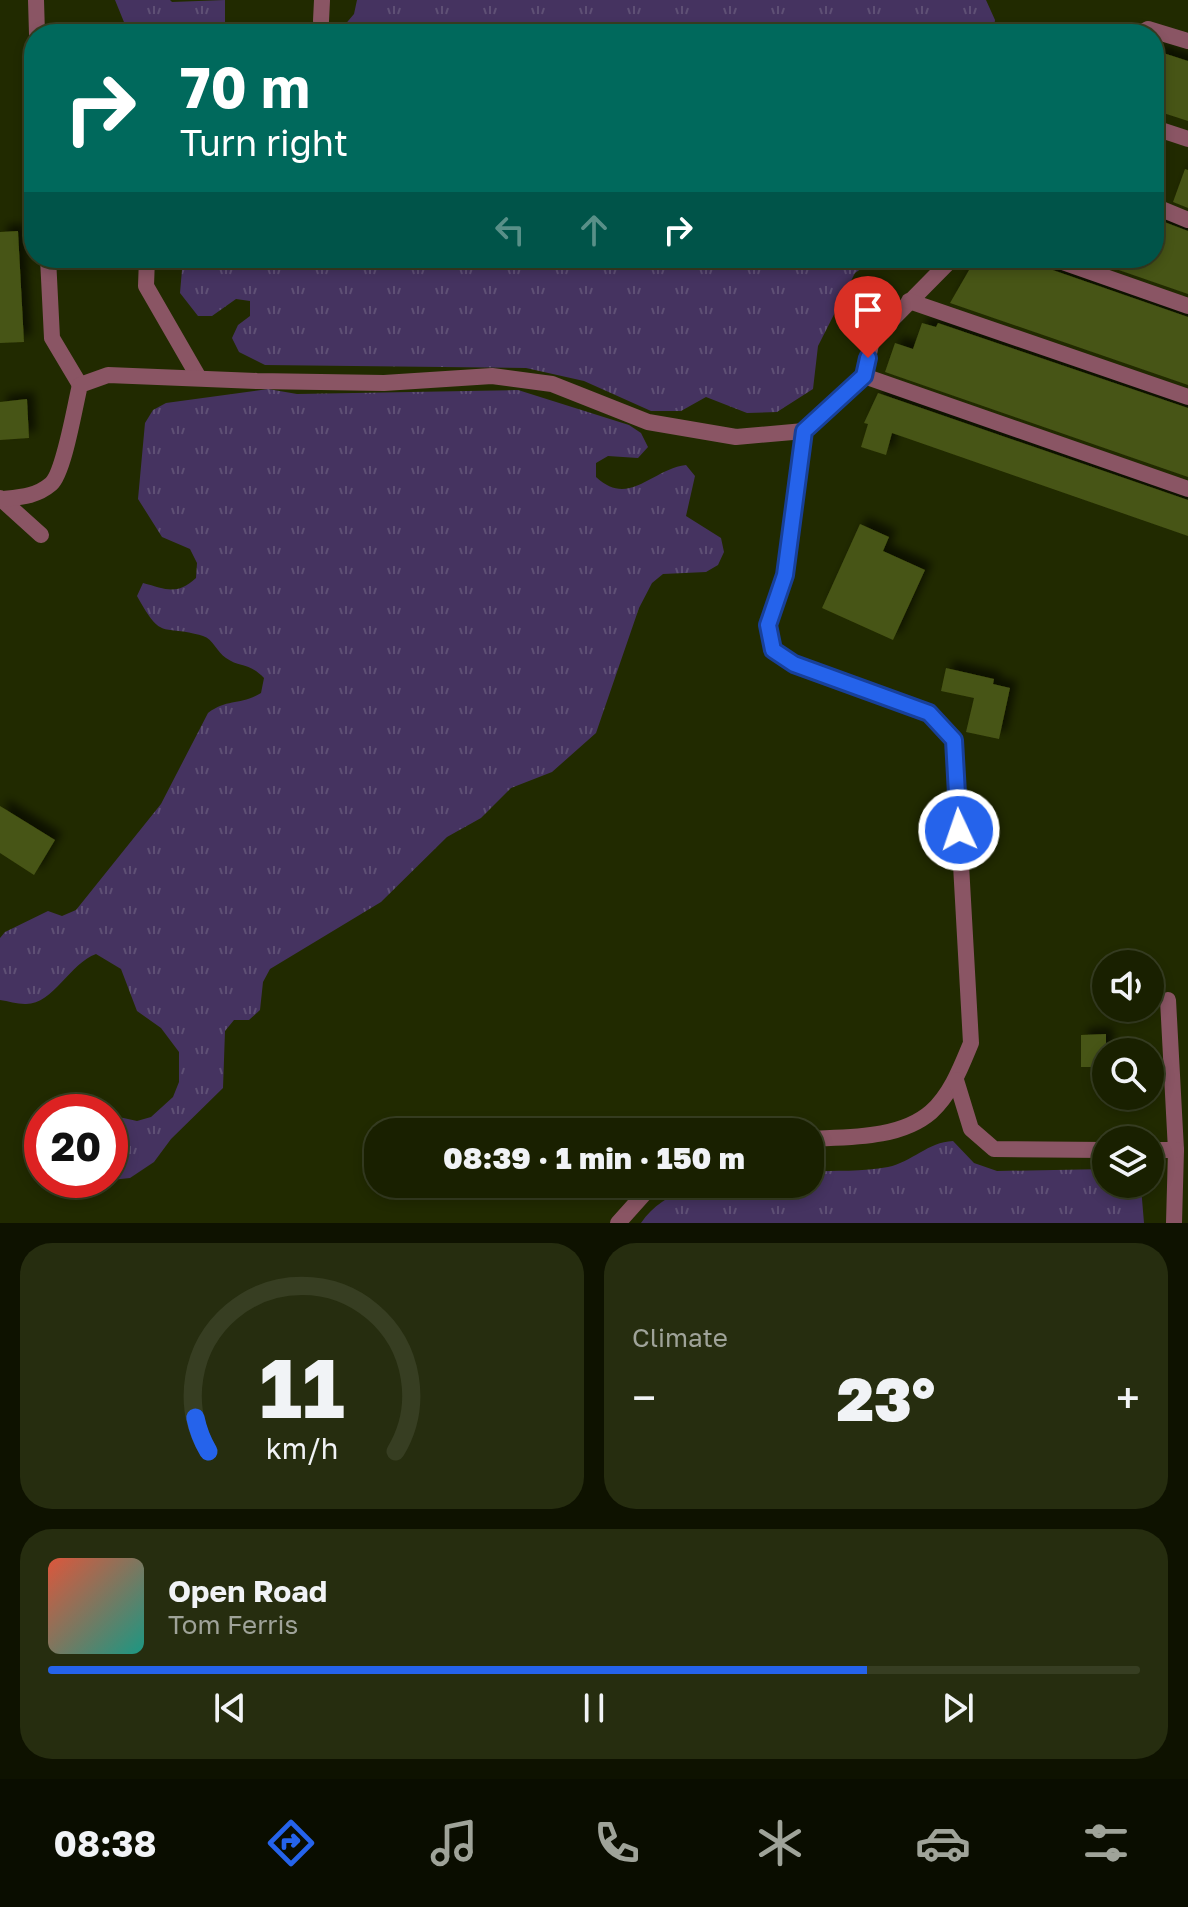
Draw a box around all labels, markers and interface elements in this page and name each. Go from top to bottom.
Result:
text: 70 m [180,53,310,120]
icon: right [48,56,152,160]
text: Turn right [180,121,348,164]
icon: left [488,208,532,252]
icon: ahead [572,208,616,252]
icon: right [656,208,700,252]
pin [834,276,902,358]
icon: arrive [846,288,890,332]
position arrow [917,788,1001,872]
map controls [1092,950,1164,1198]
button: sound [1092,950,1164,1022]
button: search [1092,1038,1164,1110]
speed limit sign: 20 [24,1094,128,1198]
button: layers [1092,1126,1164,1198]
text: 08:39 · 1 min · 150 m [443,1140,745,1176]
text: Climate [632,1322,728,1353]
text: 11 [259,1336,345,1436]
text: 23° [837,1362,935,1434]
text: − [632,1371,656,1424]
text: + [1116,1371,1140,1424]
text: km/h [266,1431,338,1465]
text: Open Road [168,1573,327,1609]
text: Tom Ferris [168,1609,298,1640]
icon: previous [208,1686,252,1730]
icon: pause [572,1686,616,1730]
icon: next [936,1686,980,1730]
icon: directions [263,1815,319,1871]
icon: music [426,1815,482,1871]
icon: phone [589,1815,645,1871]
icon: climate [752,1815,808,1871]
icon: car [915,1815,971,1871]
icon: filters [1078,1815,1134,1871]
text: 08:38 [54,1822,156,1865]

